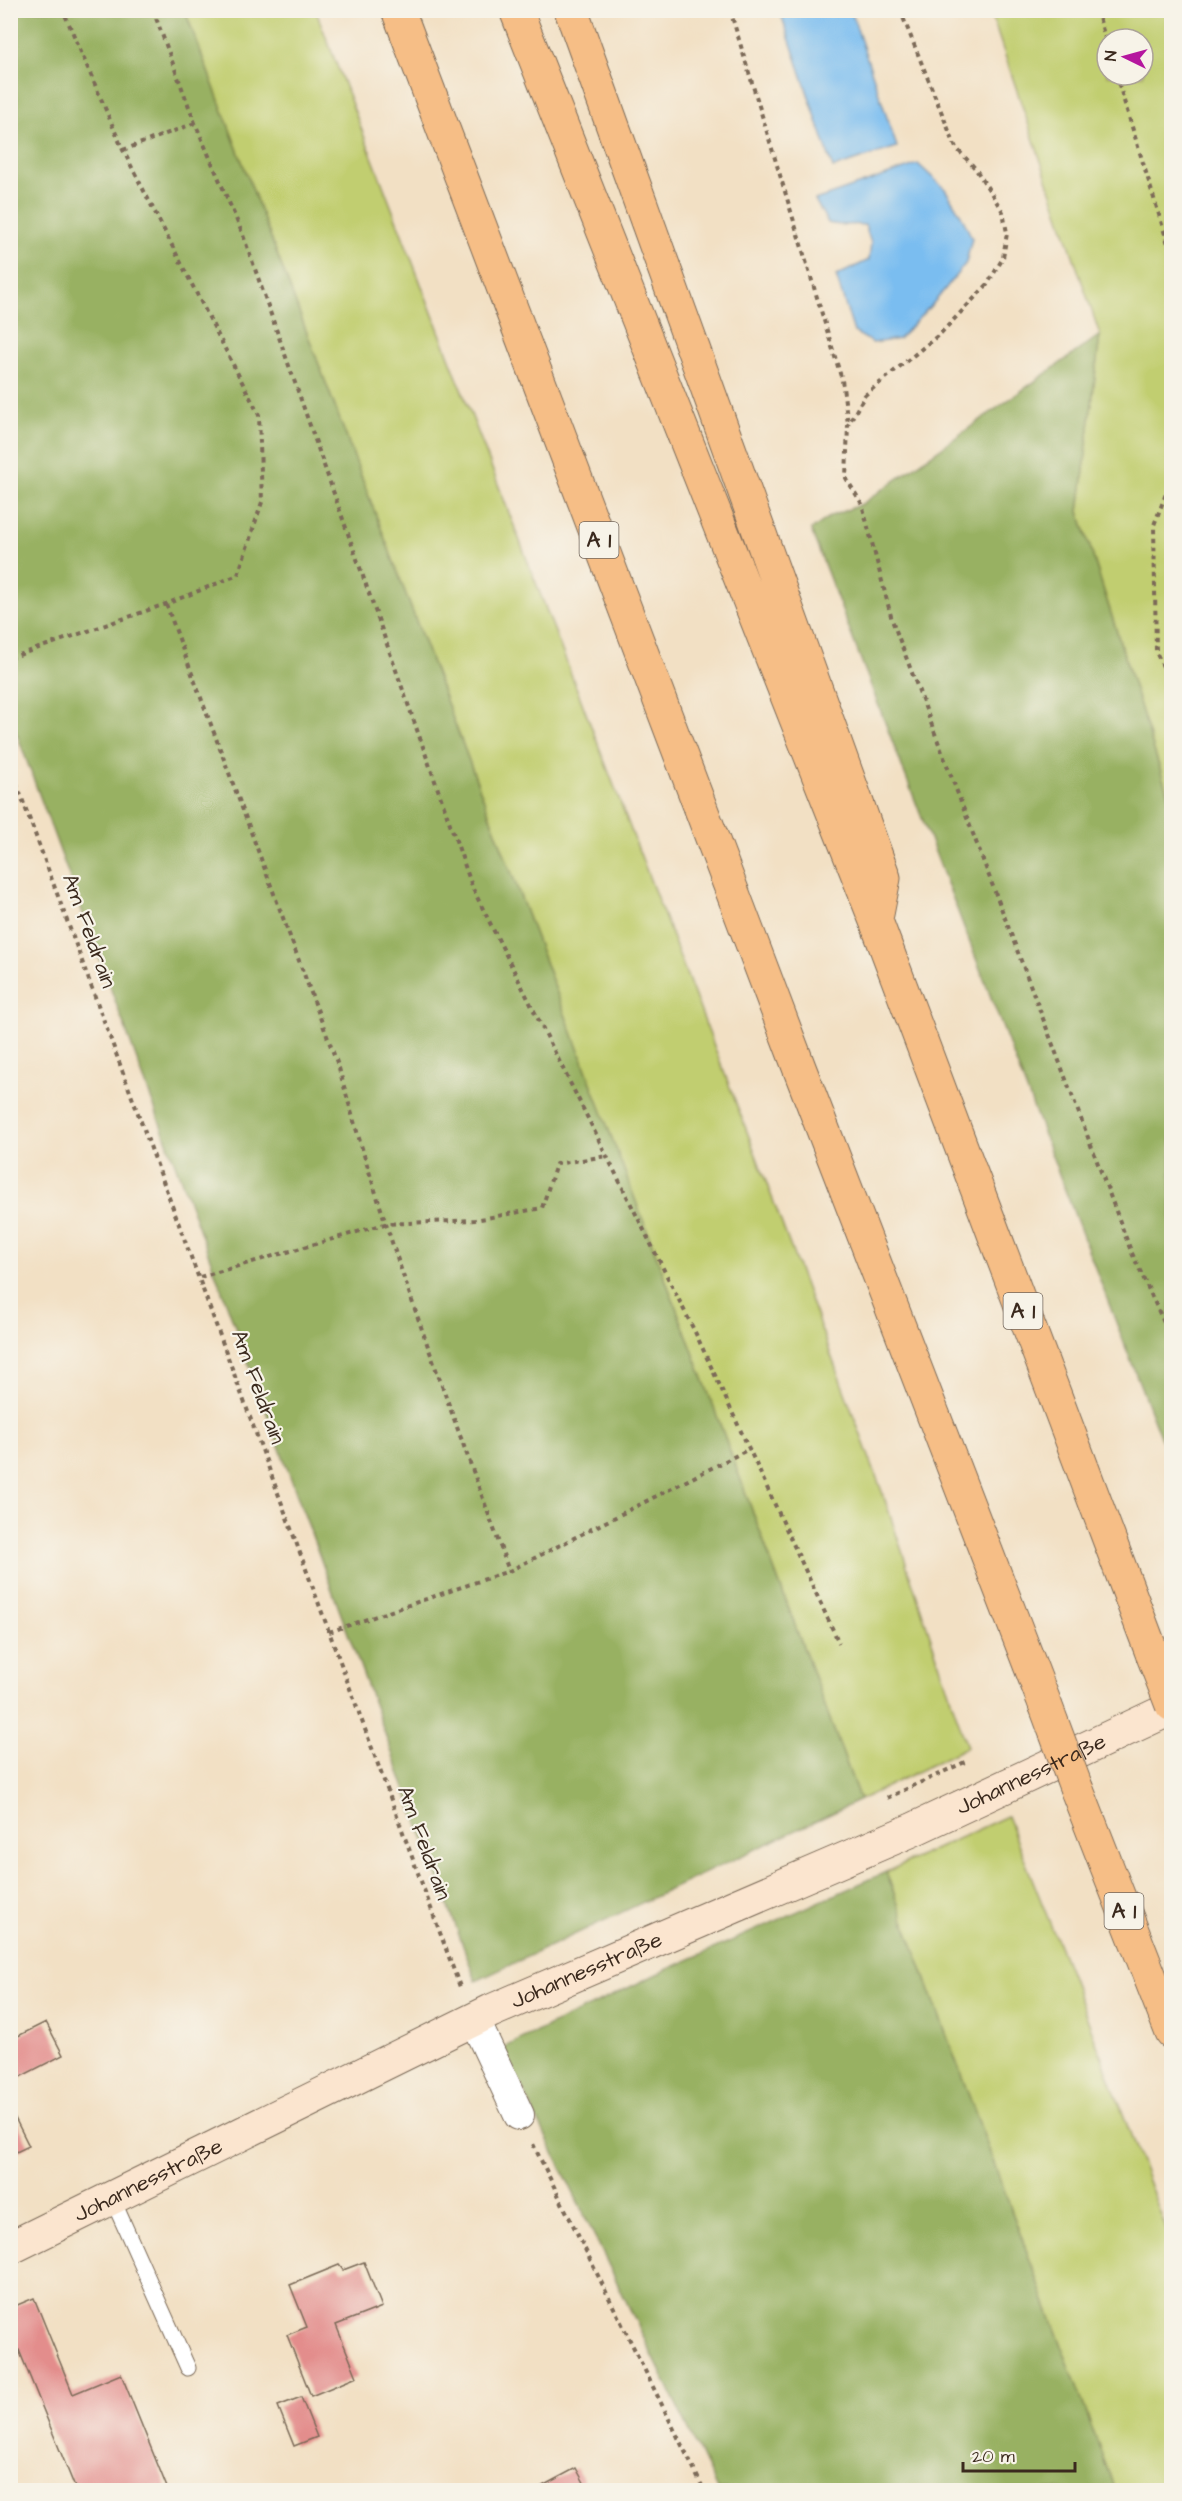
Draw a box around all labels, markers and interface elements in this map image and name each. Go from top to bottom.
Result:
north arrow [1095,27,1155,87]
text: N [1100,50,1122,62]
road number: A 1 [580,522,618,558]
street label: Am Feldrain [54,870,124,992]
road number: A 1 [1004,1293,1042,1329]
street label: Am Feldrain [223,1326,293,1448]
street label: Johannesstraße [951,1726,1111,1823]
street label: Am Feldrain [389,1782,459,1904]
road number: A 1 [1104,1893,1144,1929]
street label: Johannesstraße [506,1924,667,2016]
street label: Johannesstraße [69,2130,228,2230]
scale bar [963,2435,1076,2473]
text: 20 m [972,2444,1015,2469]

